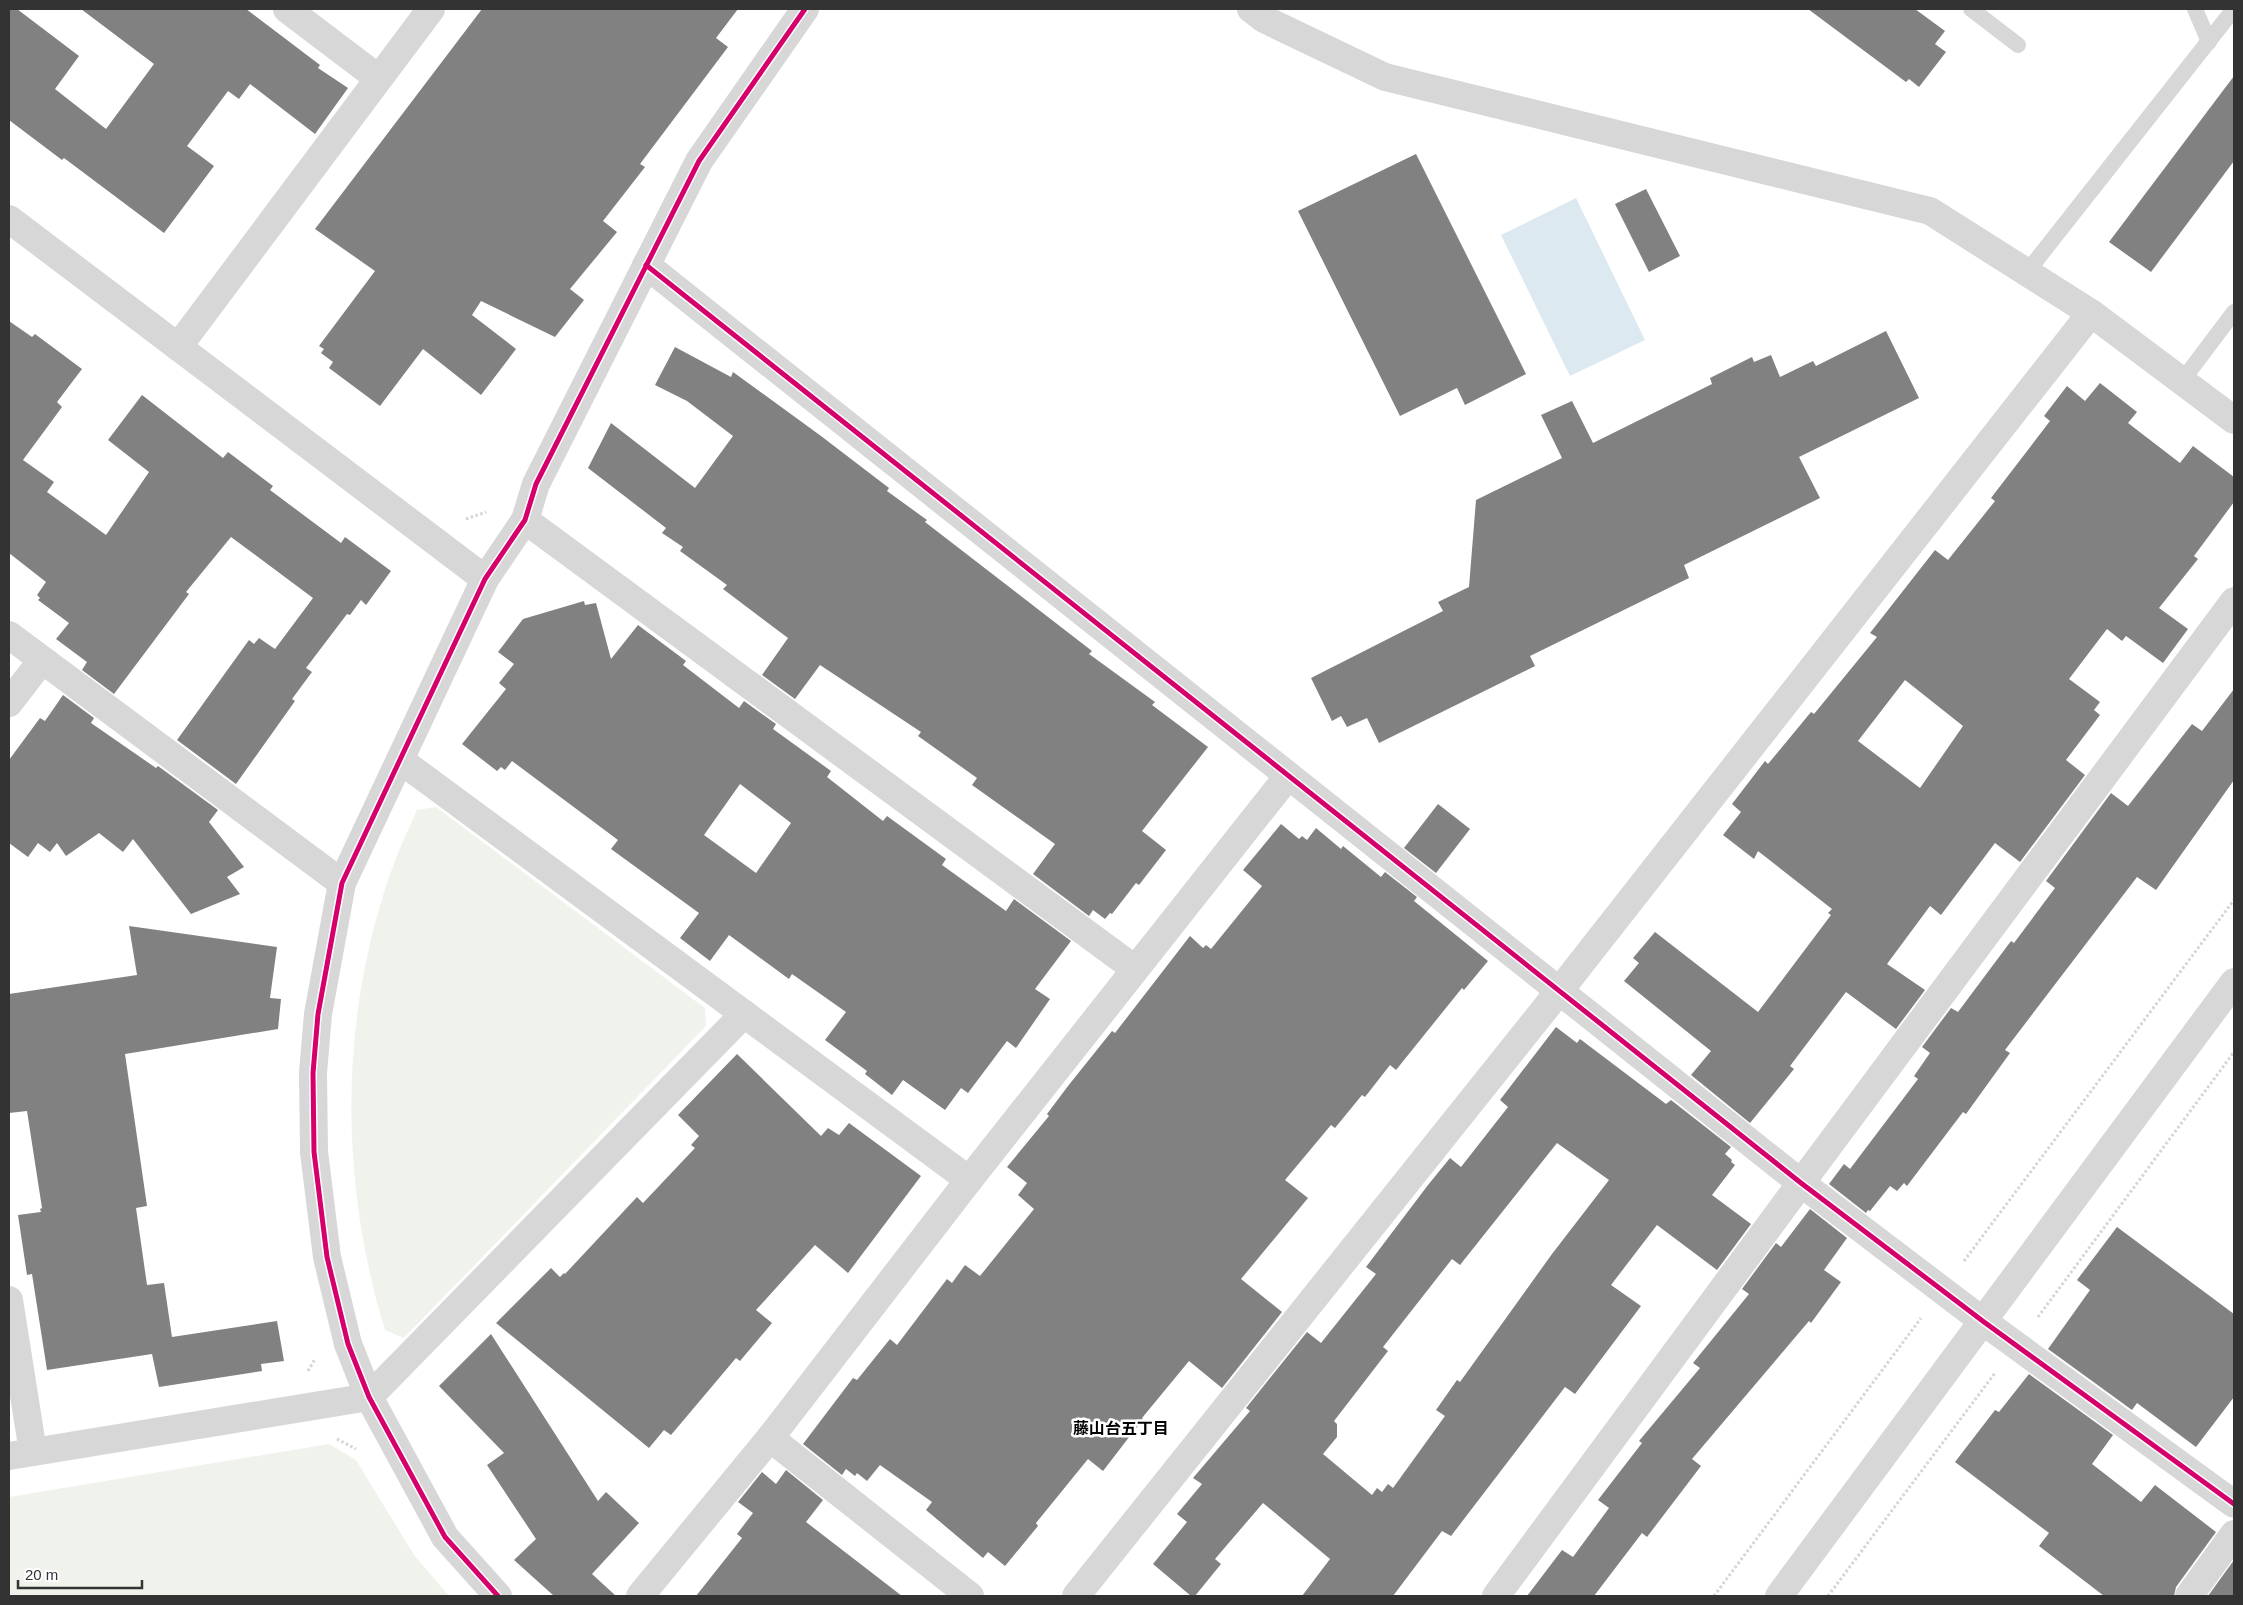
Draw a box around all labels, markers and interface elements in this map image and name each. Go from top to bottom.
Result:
district label: 藤山台五丁目 [1073,1420,1169,1437]
scale bar [18,1558,141,1590]
text: 20 m [25,1566,58,1583]

